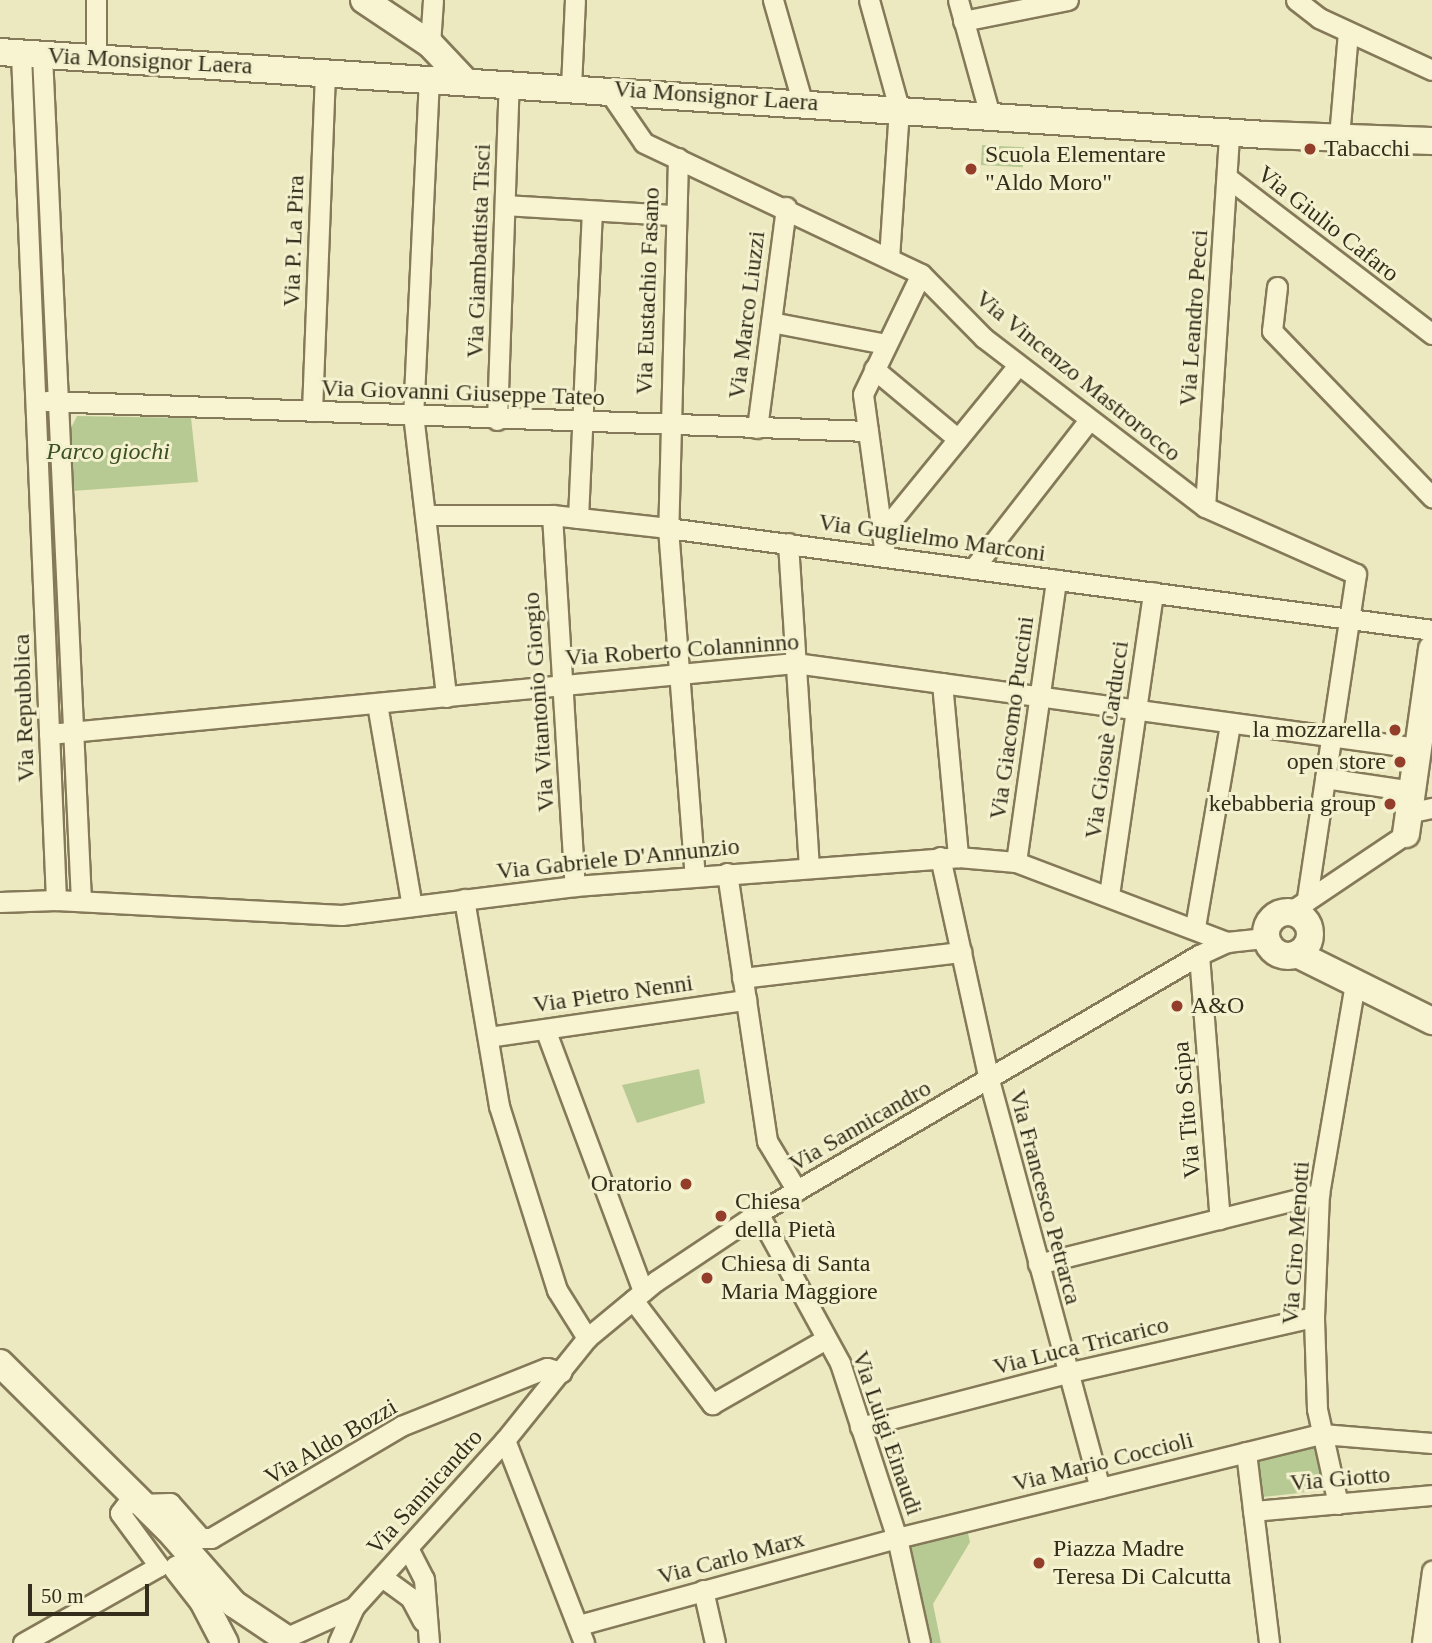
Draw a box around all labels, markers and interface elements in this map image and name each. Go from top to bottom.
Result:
street label: Via Monsignor Laera [47,41,253,81]
street label: Via Monsignor Laera [613,74,819,118]
place label: Tabacchi [1324,135,1410,163]
place label: Scuola Elementare "Aldo Moro" [985,141,1166,197]
marker: Tabacchi [1302,141,1318,157]
street label: Via Giambattista Tisci [461,143,497,359]
street label: Via Giulio Cafaro [1251,160,1405,288]
marker: Scuola Elementare "Aldo Moro" [963,161,979,177]
street label: Via P. La Pira [277,175,311,307]
street label: Via Eustachio Fasano [630,187,666,395]
street label: Via Marco Liuzzi [722,229,772,401]
street label: Via Leandro Pecci [1173,229,1215,407]
street label: Via Vincenzo Mastrorocco [969,284,1187,468]
street label: Via Giovanni Giuseppe Tateo [321,374,605,412]
park label: Parco giochi [46,438,170,466]
street label: Via Guglielmo Marconi [817,508,1047,568]
street label: Via Vitantonio Giorgio [517,591,561,813]
street label: Via Giacomo Puccini [983,614,1041,822]
street label: Via Roberto Colanninno [564,627,800,673]
street label: Via Repubblica [7,633,41,783]
street label: Via Giosuè Carducci [1079,639,1135,841]
place label: la mozzarella [1252,716,1381,744]
marker: la mozzarella [1387,722,1403,738]
place label: open store [1287,748,1386,776]
marker: open store [1392,754,1408,770]
place label: kebabberia group [1209,790,1376,818]
marker: kebabberia group [1382,796,1398,812]
street label: Via Gabriele D'Annunzio [495,832,741,886]
street label: Via Pietro Nenni [531,969,695,1019]
place label: A&O [1191,992,1244,1020]
marker: A&O [1169,998,1185,1014]
street label: Via Tito Scipa [1167,1040,1207,1180]
street label: Via Sannicandro [784,1074,936,1178]
street label: Via Francesco Petrarca [1002,1086,1088,1308]
street label: Via Ciro Menotti [1276,1160,1316,1326]
place label: Oratorio [591,1170,672,1198]
marker: Oratorio [678,1176,694,1192]
place label: Chiesa della Pietà [735,1188,836,1244]
marker: Chiesa della Pietà [713,1208,729,1224]
place label: Chiesa di Santa Maria Maggiore [721,1250,878,1306]
marker: Chiesa di Santa Maria Maggiore [699,1270,715,1286]
street label: Via Luca Tricarico [990,1310,1172,1382]
street label: Via Luigi Einaudi [845,1347,929,1519]
street label: Via Aldo Bozzi [259,1392,403,1492]
street label: Via Sannicandro [361,1423,489,1561]
street label: Via Mario Coccioli [1010,1426,1196,1498]
street label: Via Giotto [1289,1460,1391,1498]
street label: Via Carlo Marx [655,1525,807,1591]
place label: Piazza Madre Teresa Di Calcutta [1053,1535,1231,1591]
marker: Piazza Madre Teresa Di Calcutta [1031,1555,1047,1571]
scale bar [32,1570,152,1614]
text: 50 m [41,1584,84,1608]

